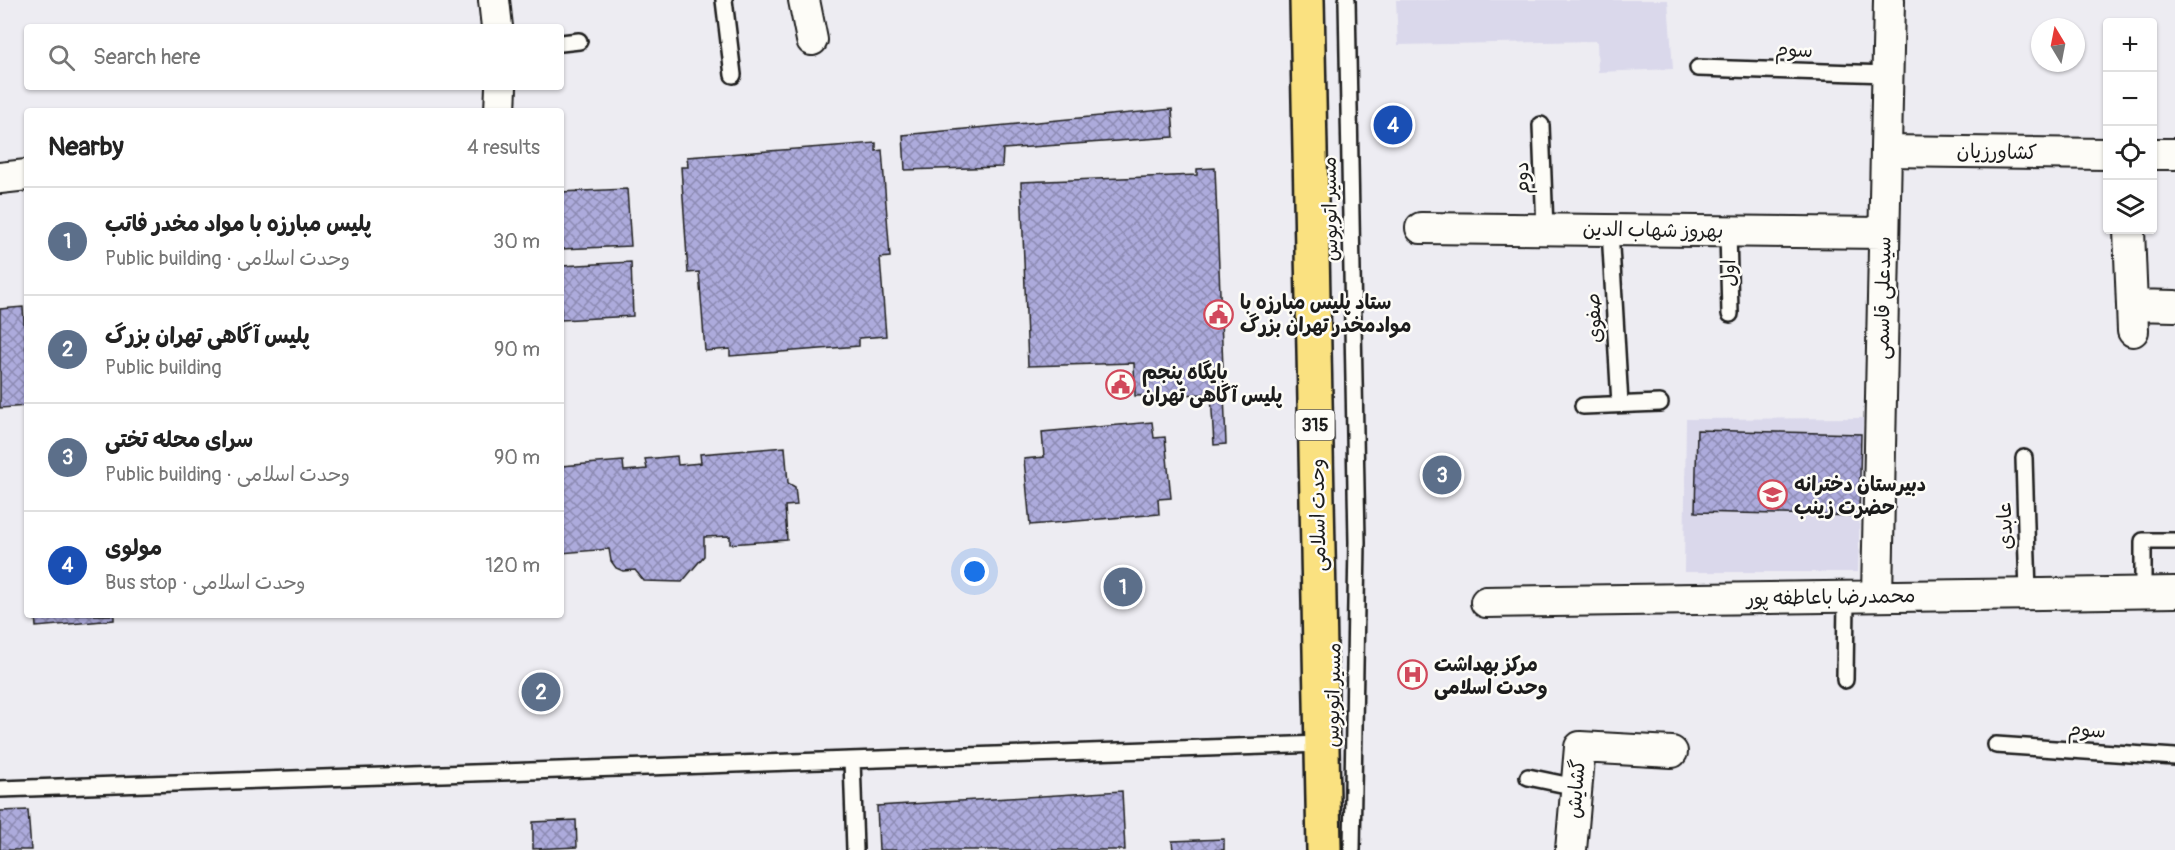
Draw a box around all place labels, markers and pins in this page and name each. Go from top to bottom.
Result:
pin: 4 [1374,102,1412,148]
place label: ستاد پلیس مبارزه با موادمخدر تهران بزرگ [1240,290,1411,338]
public building icon: ستاد پلیس مبارزه با موادمخدر تهران بزرگ [1203,298,1235,330]
place label: پایگاه پنجم پلیس آگاهی تهران [1142,360,1283,408]
public building icon: پایگاه پنجم پلیس آگاهی تهران [1105,368,1137,400]
pin: 3 [1422,452,1462,498]
place label: دبیرستان دخترانه حضرت زینب [1794,472,1926,520]
school or university icon: دبیرستان دخترانه حضرت زینب [1757,479,1789,511]
pin: 1 [1104,564,1142,610]
place label: مرکز بهداشت وحدت اسلامی [1434,652,1548,700]
hospital icon: مرکز بهداشت وحدت اسلامی [1397,659,1429,691]
pin: 2 [522,670,560,714]

